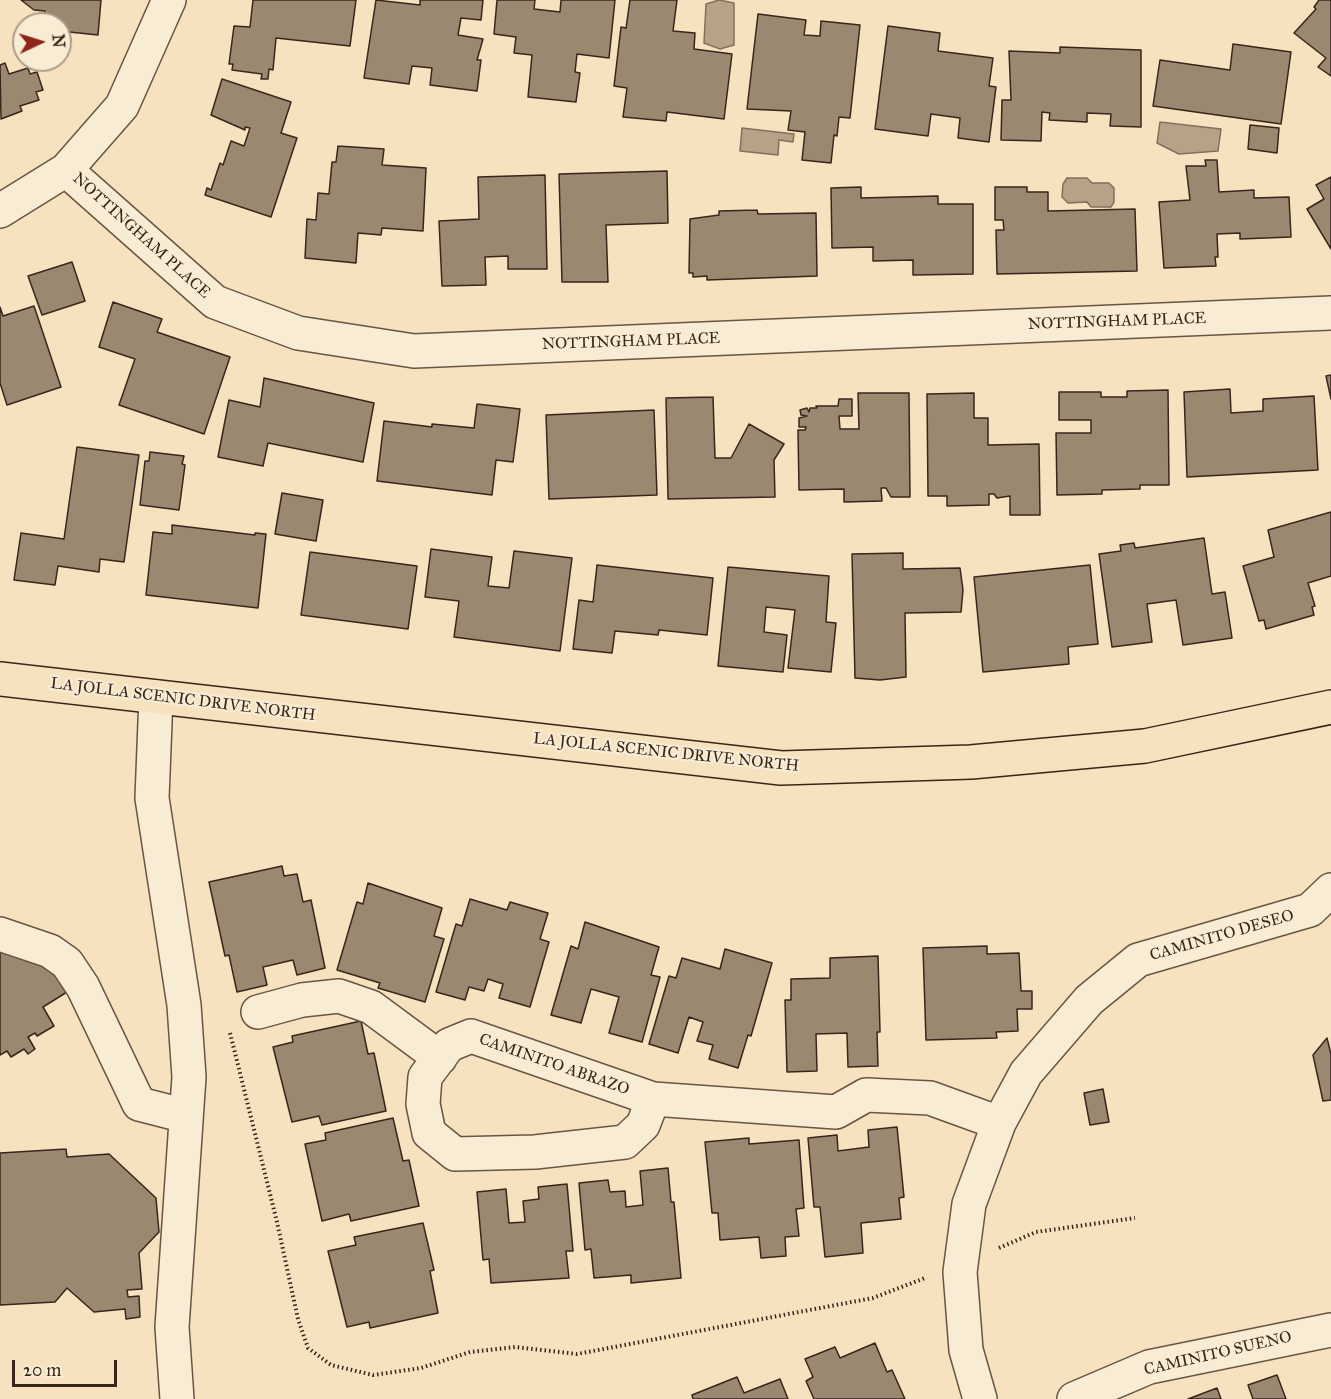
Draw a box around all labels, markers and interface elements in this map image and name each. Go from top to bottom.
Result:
north arrow [12,12,72,72]
text: N [49,33,68,48]
street label: NOTTINGHAM PLACE [68,169,214,303]
street label: NOTTINGHAM PLACE [1027,309,1207,335]
street label: NOTTINGHAM PLACE [541,329,721,355]
street label: LA JOLLA SCENIC DRIVE NORTH [49,674,317,726]
street label: LA JOLLA SCENIC DRIVE NORTH [532,729,800,777]
street label: CAMINITO DESEO [1148,906,1296,966]
street label: CAMINITO ABRAZO [476,1030,632,1100]
street label: CAMINITO SUENO [1142,1328,1294,1380]
scale bar [15,1348,120,1386]
text: 20 m [23,1359,61,1381]

